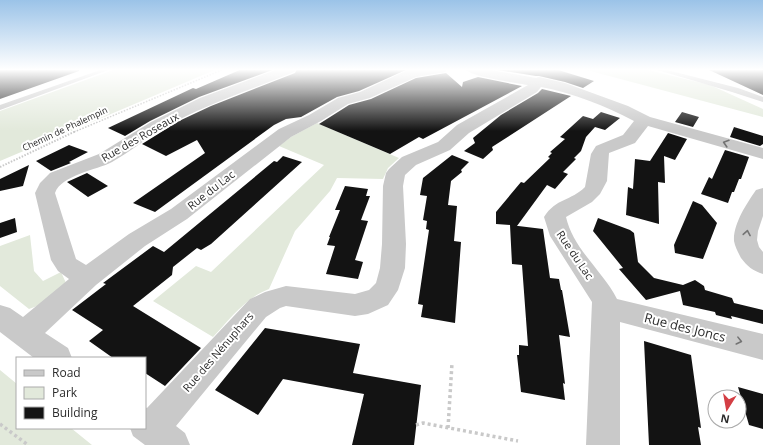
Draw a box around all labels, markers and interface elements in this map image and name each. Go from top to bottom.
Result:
street label: Chemin de Phalempin [20,103,109,154]
street label: Rue des Roseaux [98,108,181,165]
one-way arrow [722,139,729,148]
street label: Rue du Lac [184,166,237,213]
street label: Rue du Lac [554,227,597,282]
one-way arrow [742,230,750,237]
street label: Rue des Joncs [642,308,728,346]
street label: Rue des Nénuphars [179,309,256,395]
one-way arrow [735,336,742,345]
legend [16,357,146,429]
text: Road [52,364,81,381]
text: Park [52,384,78,401]
north arrow [707,389,747,429]
text: Building [52,404,98,421]
text: N [719,411,731,428]

